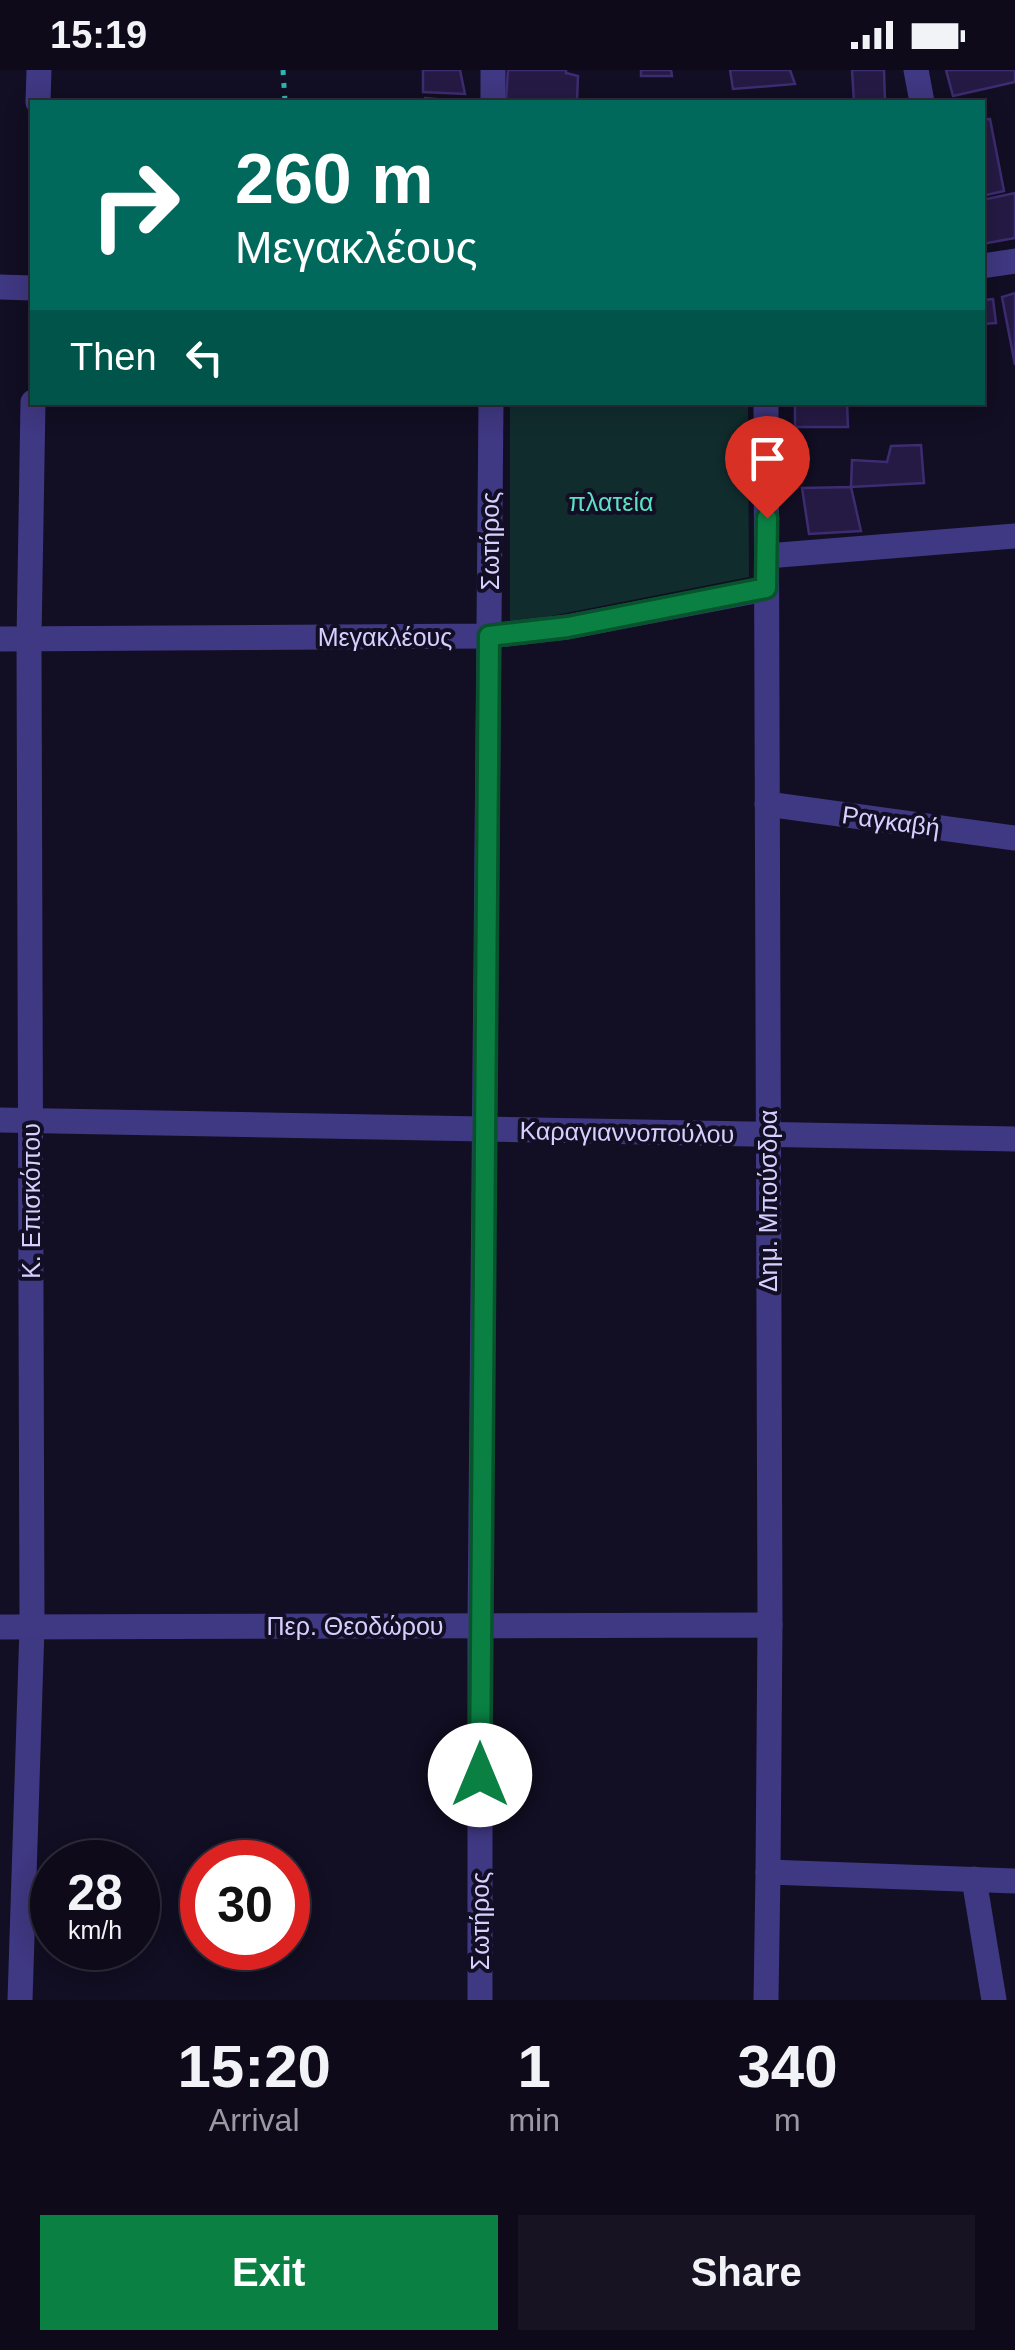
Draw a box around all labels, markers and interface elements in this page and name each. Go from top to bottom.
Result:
text: 15:19 [50,14,147,56]
icon: right [70,140,200,270]
text: 260 m [235,140,433,218]
text: Μεγακλέους [235,222,477,273]
icon: left [177,330,232,385]
text: Then [70,336,157,378]
pin [725,416,810,519]
icon: arrive [740,431,795,486]
park label: πλατεία [569,488,653,516]
street label: Σωτήρος [476,492,504,590]
street label: Μεγακλέους [318,623,452,651]
street label: Ραγκαβή [840,800,942,842]
street label: Δημ. Μπούσδρα [754,1110,782,1292]
street label: Καραγιαννοπούλου [519,1116,735,1148]
street label: Κ. Επισκόπου [17,1123,45,1279]
street label: Περ. Θεοδώρου [266,1612,444,1640]
position arrow [428,1723,532,1827]
speed limit sign: 30 [180,1840,310,1970]
text: 28 [67,1865,123,1921]
street label: Σωτήρος [466,1872,494,1970]
text: km/h [68,1916,122,1944]
text: 15:20 [177,2033,331,2100]
text: 1 [517,2033,551,2100]
text: 340 [737,2033,838,2100]
text: Arrival [209,2102,300,2138]
text: min [508,2102,560,2138]
text: m [774,2102,801,2138]
button: Exit [40,2215,498,2330]
button: Share [518,2215,975,2330]

